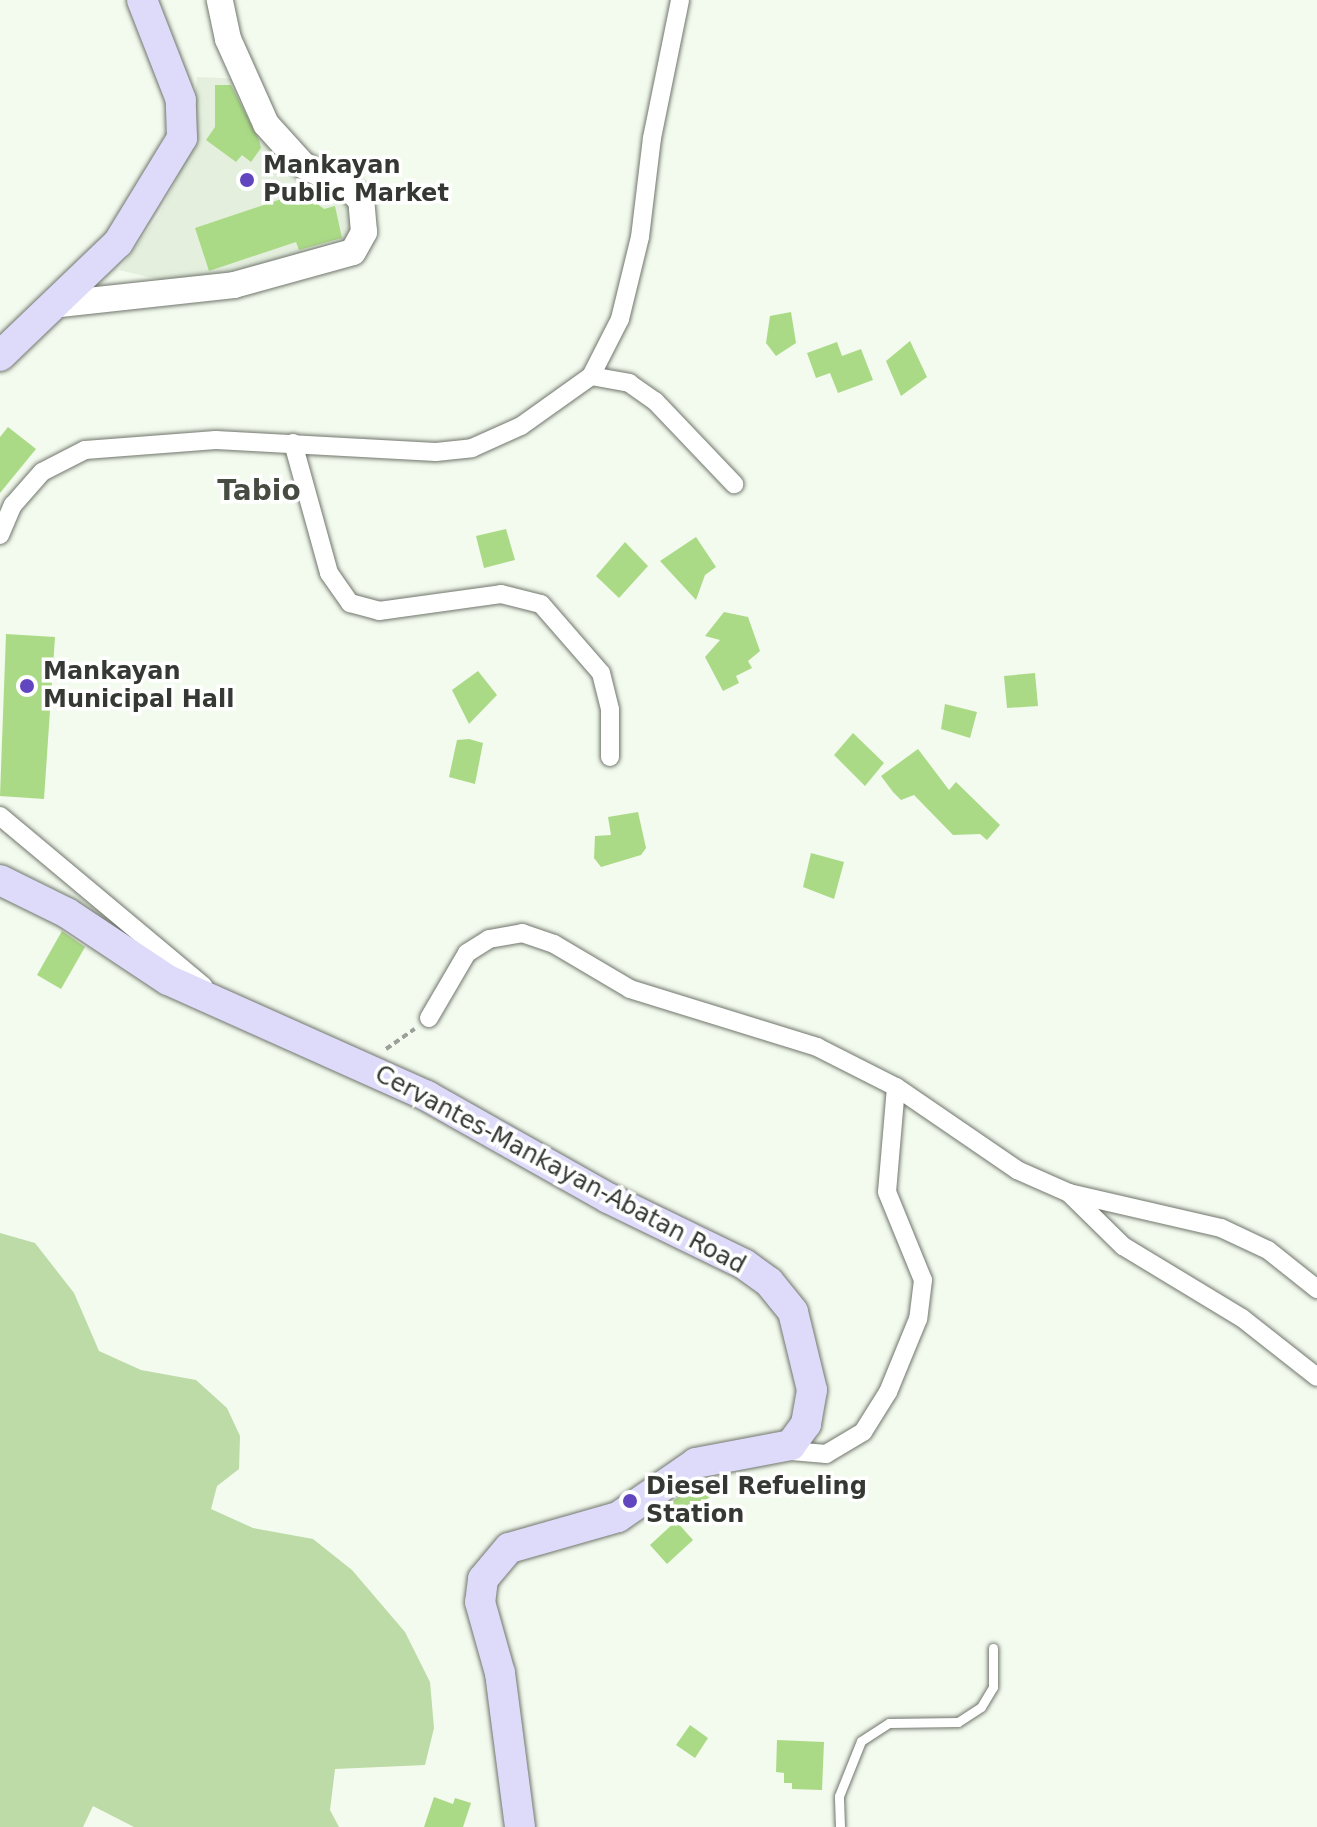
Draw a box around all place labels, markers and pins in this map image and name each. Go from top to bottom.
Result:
place label: Mankayan Public Market [263,152,449,208]
marker: Mankayan Public Market [238,171,256,189]
place label: Mankayan Municipal Hall [43,658,234,714]
marker: Mankayan Municipal Hall [18,677,36,695]
place label: Diesel Refueling Station [646,1473,867,1529]
marker: Diesel Refueling Station [621,1492,639,1510]

